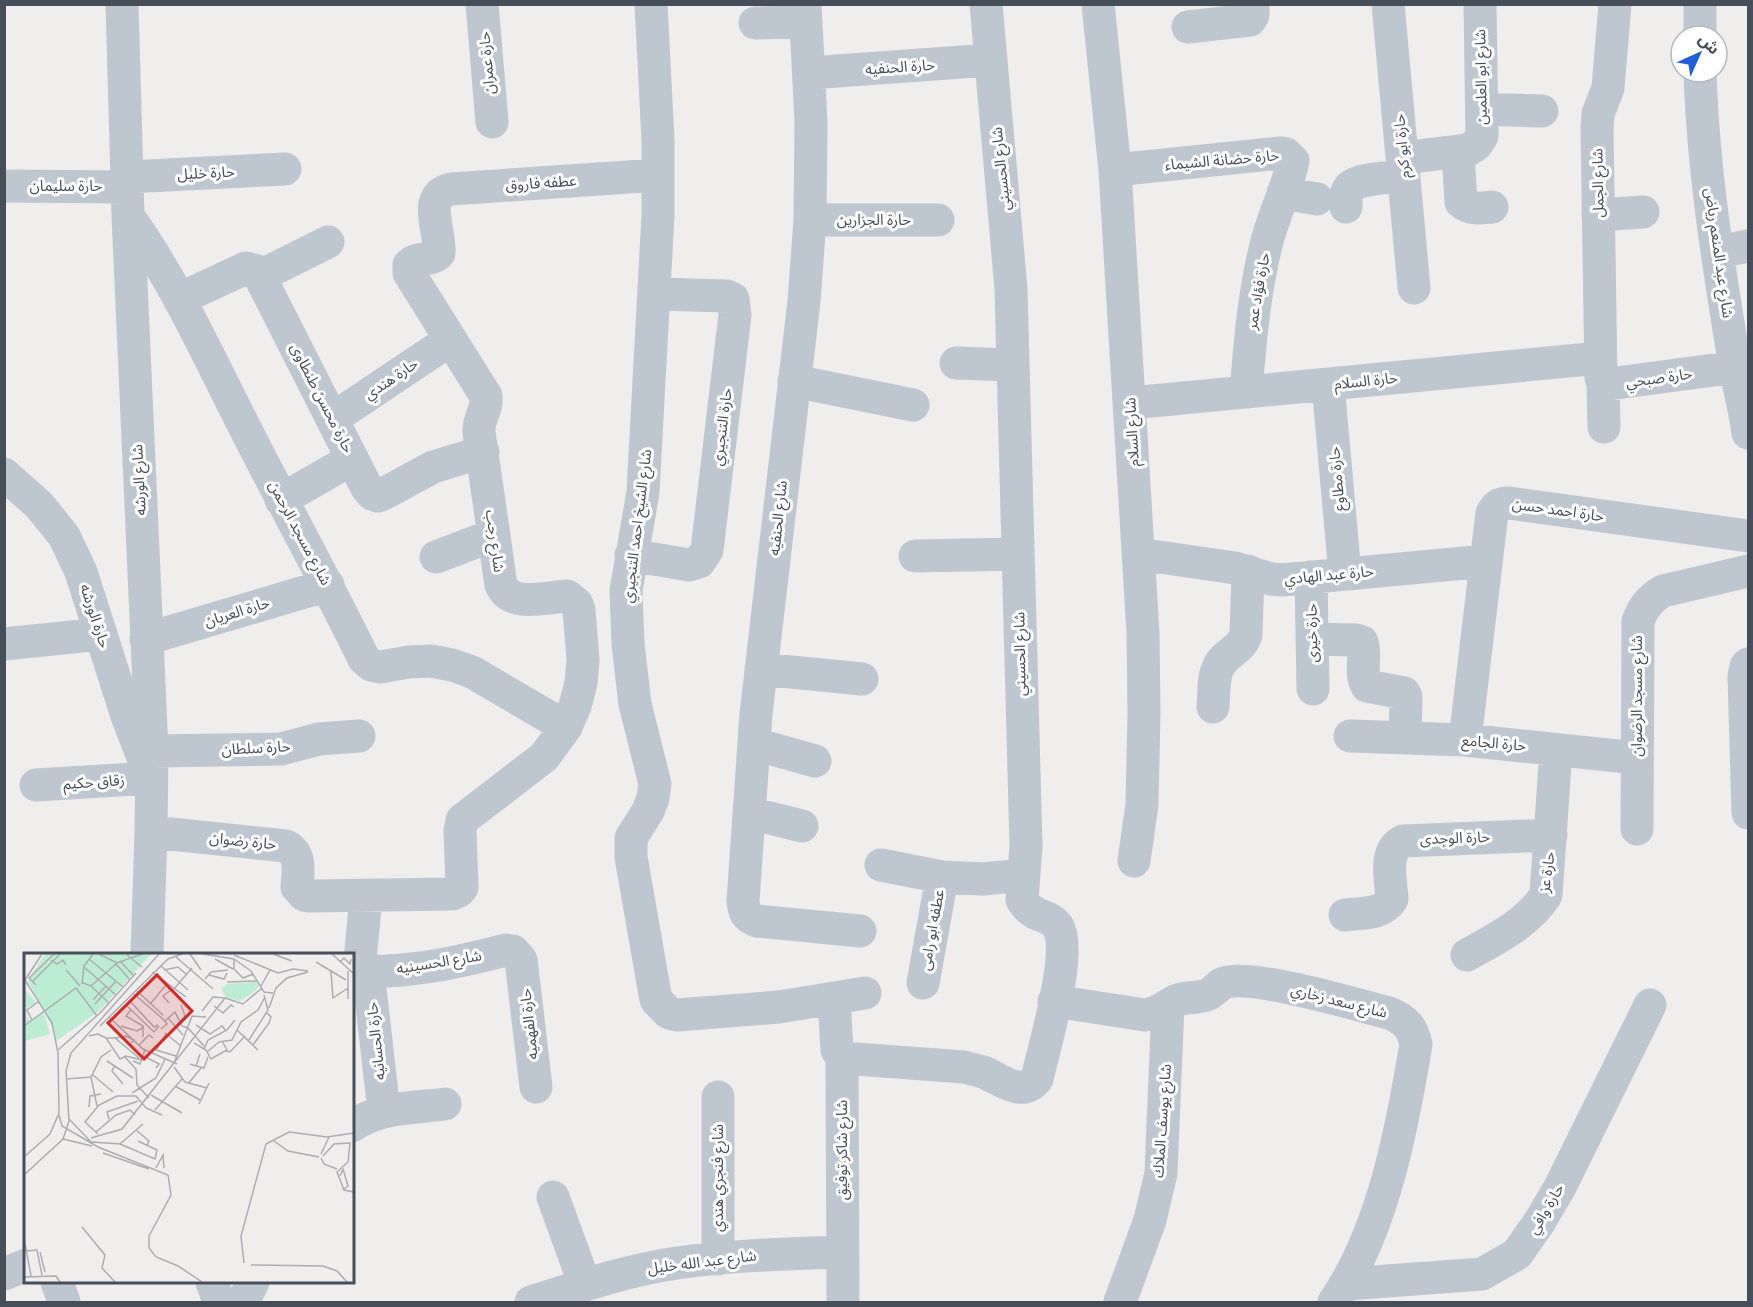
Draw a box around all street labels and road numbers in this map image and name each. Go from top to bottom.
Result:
street label: شارع ابو العلمين [1471,29,1494,125]
street label: حارة عمران [475,31,499,95]
street label: حارة الحنفيه [864,56,936,78]
street label: حارة ابو كرم [1390,113,1416,179]
street label: شارع الحسيني [988,126,1017,212]
street label: حارة حضانة الشيماء [1164,146,1280,174]
street label: شارع الجمل [1588,148,1611,218]
street label: حارة خليل [177,162,235,183]
street label: عطفه فاروق [505,172,578,194]
street label: حارة سليمان [30,177,103,195]
street label: شارع عبد المنعم رياض [1698,187,1737,320]
street label: حارة الجزارين [837,211,911,229]
street label: حارة فؤاد عمر [1242,251,1274,332]
street label: حارة محسن طنطاوى [287,340,357,456]
street label: حارة هندي [361,354,423,406]
street label: حارة صبحي [1625,364,1694,394]
street label: حارة السلام [1333,369,1399,395]
street label: حارة التنجيري [708,387,738,467]
street label: شارع السلام [1121,397,1146,467]
street label: شارع الورشه [128,444,153,516]
street label: حارة مطاوع [1325,446,1352,512]
street label: شارع الشيخ احمد التنجيري [619,448,658,604]
street label: شارع مسجد الرحمن [262,478,335,590]
street label: شارع الحنفيه [765,479,794,557]
street label: حارة احمد حسن [1511,495,1605,525]
street label: شارع رجب [479,509,508,574]
street label: حارة عبد الهادي [1284,562,1375,590]
street label: حارة الورشه [76,582,114,650]
street label: حارة العريان [202,593,272,630]
street label: حارة خيرى [1302,603,1322,663]
street label: شارع الحسيني [1010,611,1033,696]
street label: شارع مسجد الرضوان [1628,635,1649,757]
street label: حارة الجامع [1461,731,1527,758]
street label: حارة سلطان [221,737,291,759]
street label: زقاق حكيم [63,771,126,795]
street label: حارة الوجدى [1420,828,1491,848]
street label: حارة رضوان [209,829,277,853]
street label: حارة عز [1535,850,1559,895]
street label: عطفه ابو رامى [916,888,948,972]
street label: شارع الحسينيه [395,946,484,981]
street label: شارع سعد زخاري [1288,980,1389,1025]
street label: حارة الفهميه [516,987,542,1061]
street label: حارة الحسانيه [363,1001,389,1081]
street label: شارع يوسف الملاك [1149,1063,1178,1179]
street label: شارع شاكر توفيق [833,1100,854,1200]
street label: شارع فنجري هندي [709,1124,730,1232]
street label: حارة وافي [1524,1180,1570,1239]
street label: شارع عبد الله خليل [647,1246,758,1281]

